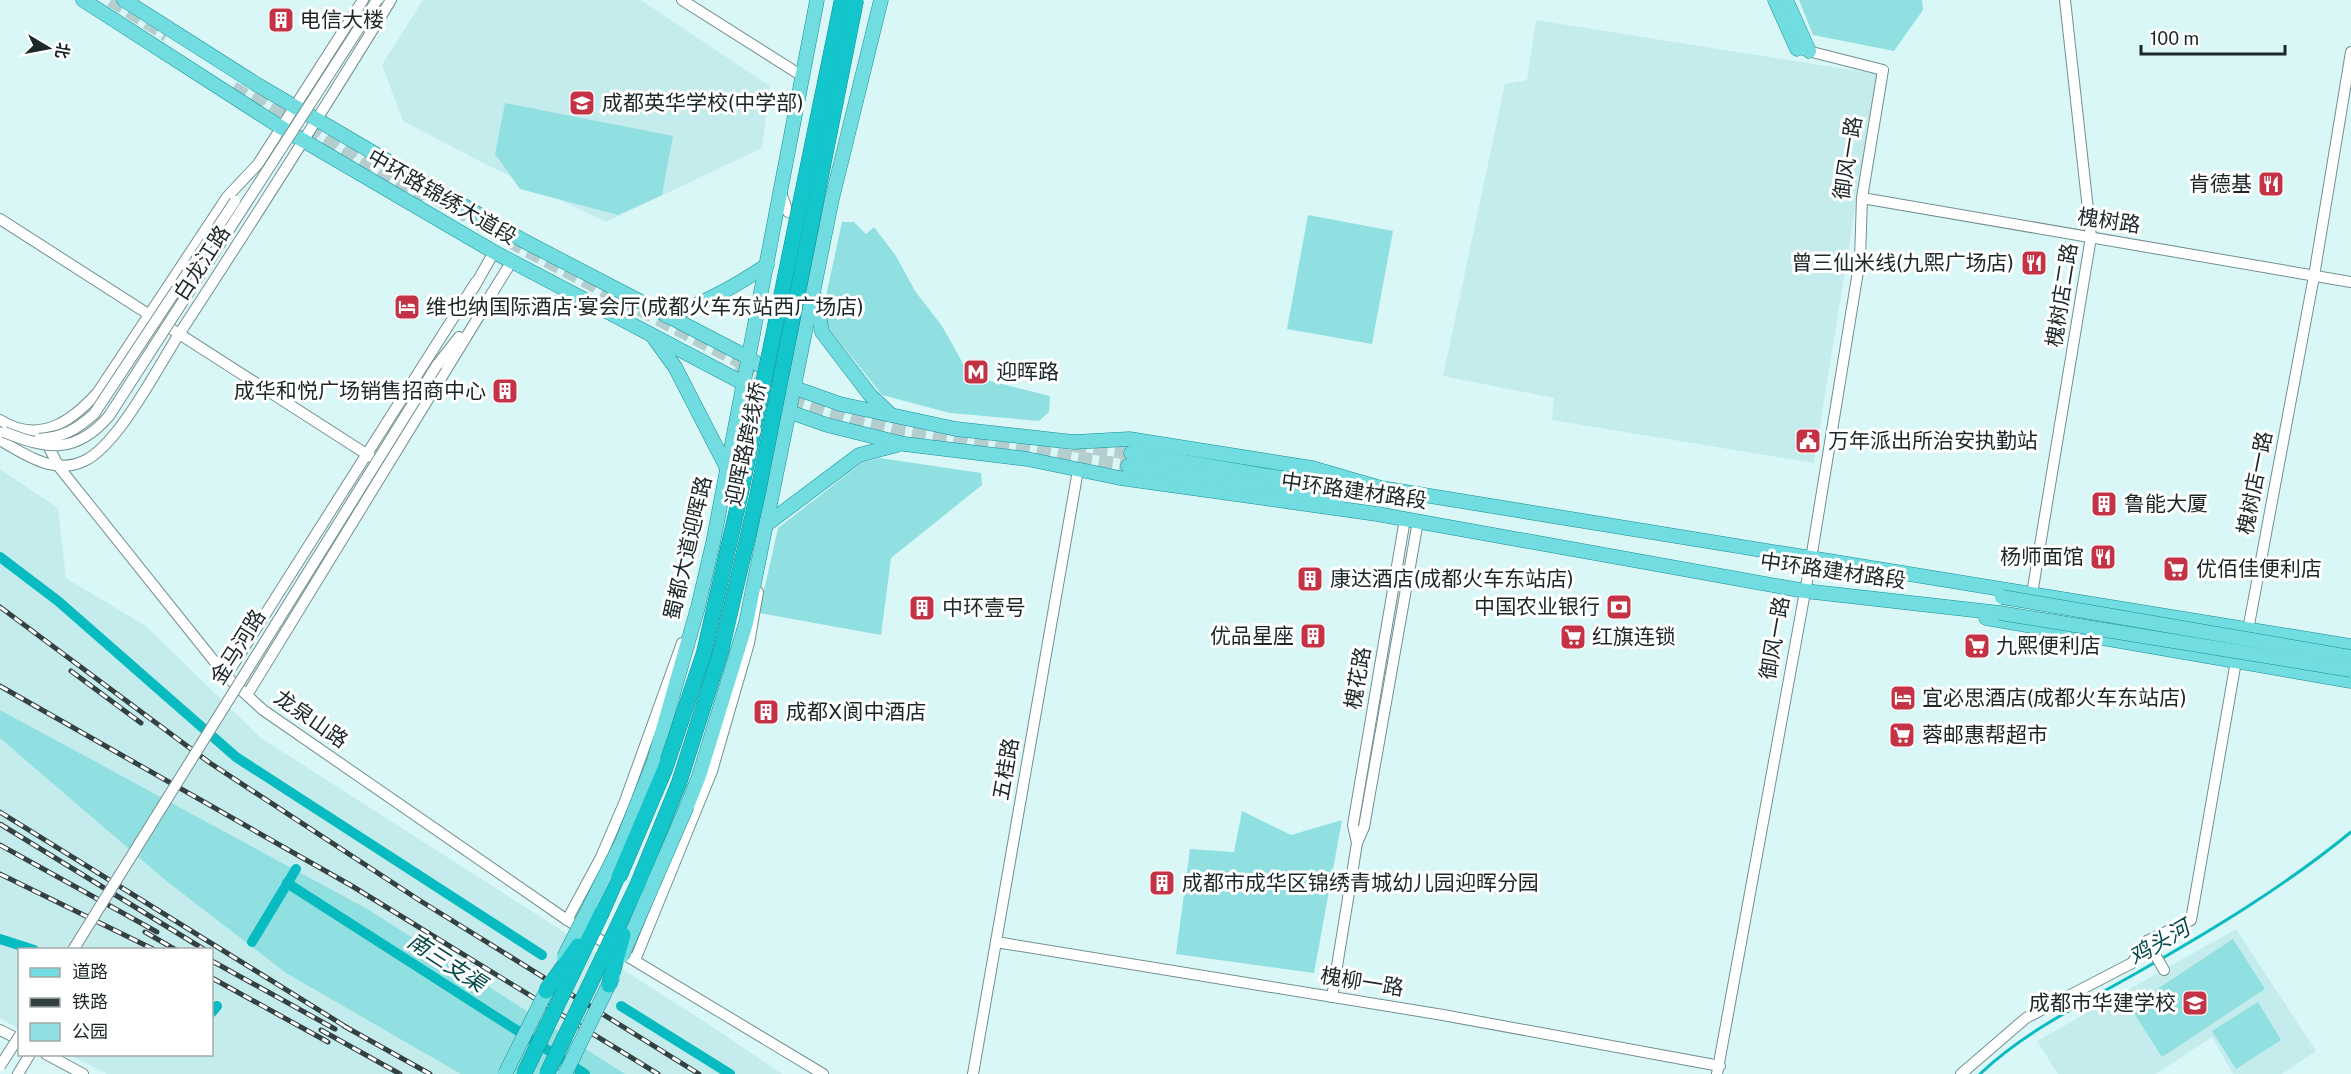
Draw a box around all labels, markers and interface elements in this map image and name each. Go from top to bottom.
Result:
building icon: 电信大楼 [266,5,296,35]
place label: 电信大楼 [300,7,384,32]
north arrow [18,18,78,78]
scale bar [2141,18,2285,56]
text: 100 m [2150,28,2199,49]
text: 北 [52,41,73,60]
school or university icon: 成都英华学校(中学部) [567,88,597,118]
place label: 成都英华学校(中学部) [602,90,804,115]
street label: 御风一路 [1829,114,1866,201]
street label: 中环路锦绣大道段 [363,144,521,249]
restaurant icon: 肯德基 [2256,169,2286,199]
place label: 肯德基 [2189,171,2252,196]
street label: 槐树路 [2076,204,2142,237]
street label: 白龙江路 [168,221,235,305]
street label: 槐树店二路 [2041,241,2082,349]
restaurant icon: 曾三仙米线(九熙广场店) [2019,248,2049,278]
place label: 曾三仙米线(九熙广场店) [1791,250,2014,275]
hotel icon: 维也纳国际酒店·宴会厅(成都火车东站西广场店) [392,292,422,322]
place label: 维也纳国际酒店·宴会厅(成都火车东站西广场店) [426,294,864,319]
metro station icon: 迎晖路 [961,357,991,387]
place label: 迎晖路 [996,359,1059,384]
building icon: 成华和悦广场销售招商中心 [490,376,520,406]
place label: 成华和悦广场销售招商中心 [234,378,486,403]
street label: 迎晖路跨线桥 [720,380,771,508]
public building icon: 万年派出所治安执勤站 [1793,426,1823,456]
place label: 万年派出所治安执勤站 [1828,428,2038,453]
street label: 槐树店一路 [2232,429,2277,537]
street label: 中环路建材路段 [1280,468,1429,513]
street label: 蜀都大道迎晖路 [659,473,716,622]
building icon: 鲁能大厦 [2089,489,2119,519]
place label: 鲁能大厦 [2124,491,2208,516]
restaurant icon: 杨师面馆 [2088,542,2118,572]
place label: 杨师面馆 [2000,544,2084,569]
street label: 中环路建材路段 [1759,548,1908,593]
supermarket icon: 优佰佳便利店 [2161,554,2191,584]
place label: 优佰佳便利店 [2196,556,2322,581]
building icon: 康达酒店(成都火车东站店) [1295,564,1325,594]
place label: 康达酒店(成都火车东站店) [1330,566,1574,591]
bank icon: 中国农业银行 [1604,592,1634,622]
building icon: 中环壹号 [907,593,937,623]
place label: 中国农业银行 [1474,594,1600,619]
street label: 御风一路 [1755,594,1794,681]
place label: 中环壹号 [942,595,1026,620]
street label: 金马河路 [205,604,270,689]
building icon: 优品星座 [1298,621,1328,651]
supermarket icon: 红旗连锁 [1558,622,1588,652]
place label: 优品星座 [1210,623,1294,648]
place label: 红旗连锁 [1592,624,1676,649]
supermarket icon: 九熙便利店 [1962,631,1992,661]
place label: 九熙便利店 [1996,633,2101,658]
street label: 槐花路 [1340,645,1375,711]
hotel icon: 宜必思酒店(成都火车东站店) [1888,683,1918,713]
street label: 龙泉山路 [270,684,353,753]
place label: 宜必思酒店(成都火车东站店) [1922,685,2187,710]
building icon: 成都X阆中酒店 [751,697,781,727]
place label: 成都X阆中酒店 [786,699,926,724]
supermarket icon: 蓉邮惠帮超市 [1887,720,1917,750]
place label: 蓉邮惠帮超市 [1922,722,2048,747]
street label: 五桂路 [988,736,1023,802]
building icon: 成都市成华区锦绣青城幼儿园迎晖分园 [1147,868,1177,898]
place label: 成都市成华区锦绣青城幼儿园迎晖分园 [1182,870,1539,895]
water label: 鸡头河 [2124,912,2198,970]
water label: 南三支渠 [403,927,493,998]
legend [18,948,213,1056]
text: 道路 [72,961,108,982]
street label: 槐柳一路 [1319,963,1406,1000]
school or university icon: 成都市华建学校 [2180,988,2210,1018]
place label: 成都市华建学校 [2029,990,2176,1015]
text: 铁路 [72,991,108,1012]
text: 公园 [72,1021,108,1042]

